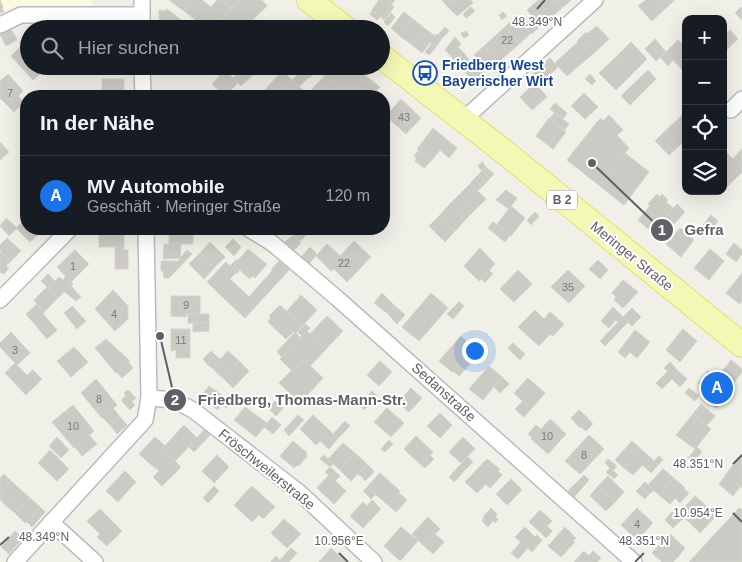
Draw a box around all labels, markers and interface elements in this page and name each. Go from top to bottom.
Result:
text: 48.349°N [512,15,562,29]
map controls [682,15,727,195]
button: + [682,15,727,60]
search box [20,20,390,75]
icon: search [38,34,66,62]
house number: 22 [501,34,513,46]
text: Hier suchen [78,37,179,58]
place label: Friedberg West Bayerischer Wirt [442,57,553,89]
bus stop icon: Friedberg West Bayerischer Wirt [412,60,438,86]
button: − [682,60,727,105]
house number: 7 [7,87,13,99]
button: locate [682,105,727,150]
text: In der Nähe [40,111,154,134]
house number: 43 [398,111,410,123]
button: layers [682,150,727,195]
text: MV Automobile [87,176,225,197]
text: A [50,187,62,204]
text: 120 m [326,187,370,204]
road number: B 2 [547,190,577,210]
text: Geschäft · Meringer Straße [87,198,281,215]
callout: Gefra [649,215,733,245]
street label: Meringer Straße [588,218,676,294]
text: 1 [658,221,666,238]
text: Gefra [684,221,724,238]
house number: 22 [338,257,350,269]
house number: 1 [70,260,76,272]
house number: 35 [562,281,574,293]
house number: 9 [183,299,189,311]
house number: 4 [111,308,117,320]
house number: 11 [175,334,187,346]
your location [462,338,488,364]
house number: 3 [12,344,18,356]
street label: Sedanstraße [409,359,479,425]
pin: A [701,369,733,407]
callout: Friedberg, Thomas-Mann-Str. [163,385,416,415]
text: 2 [171,391,179,408]
text: Friedberg, Thomas-Mann-Str. [198,391,406,408]
house number: 8 [96,393,102,405]
house number: 10 [67,420,79,432]
street label: Fröschweilerstraße [216,425,318,513]
house number: 10 [541,430,553,442]
house number: 8 [581,449,587,461]
text: 48.351°N [673,457,723,471]
text: 10.954°E [673,506,723,520]
house number: 4 [634,518,640,530]
text: 48.349°N [19,530,69,544]
text: 10.956°E [314,534,364,548]
text: 48.351°N [619,534,669,548]

